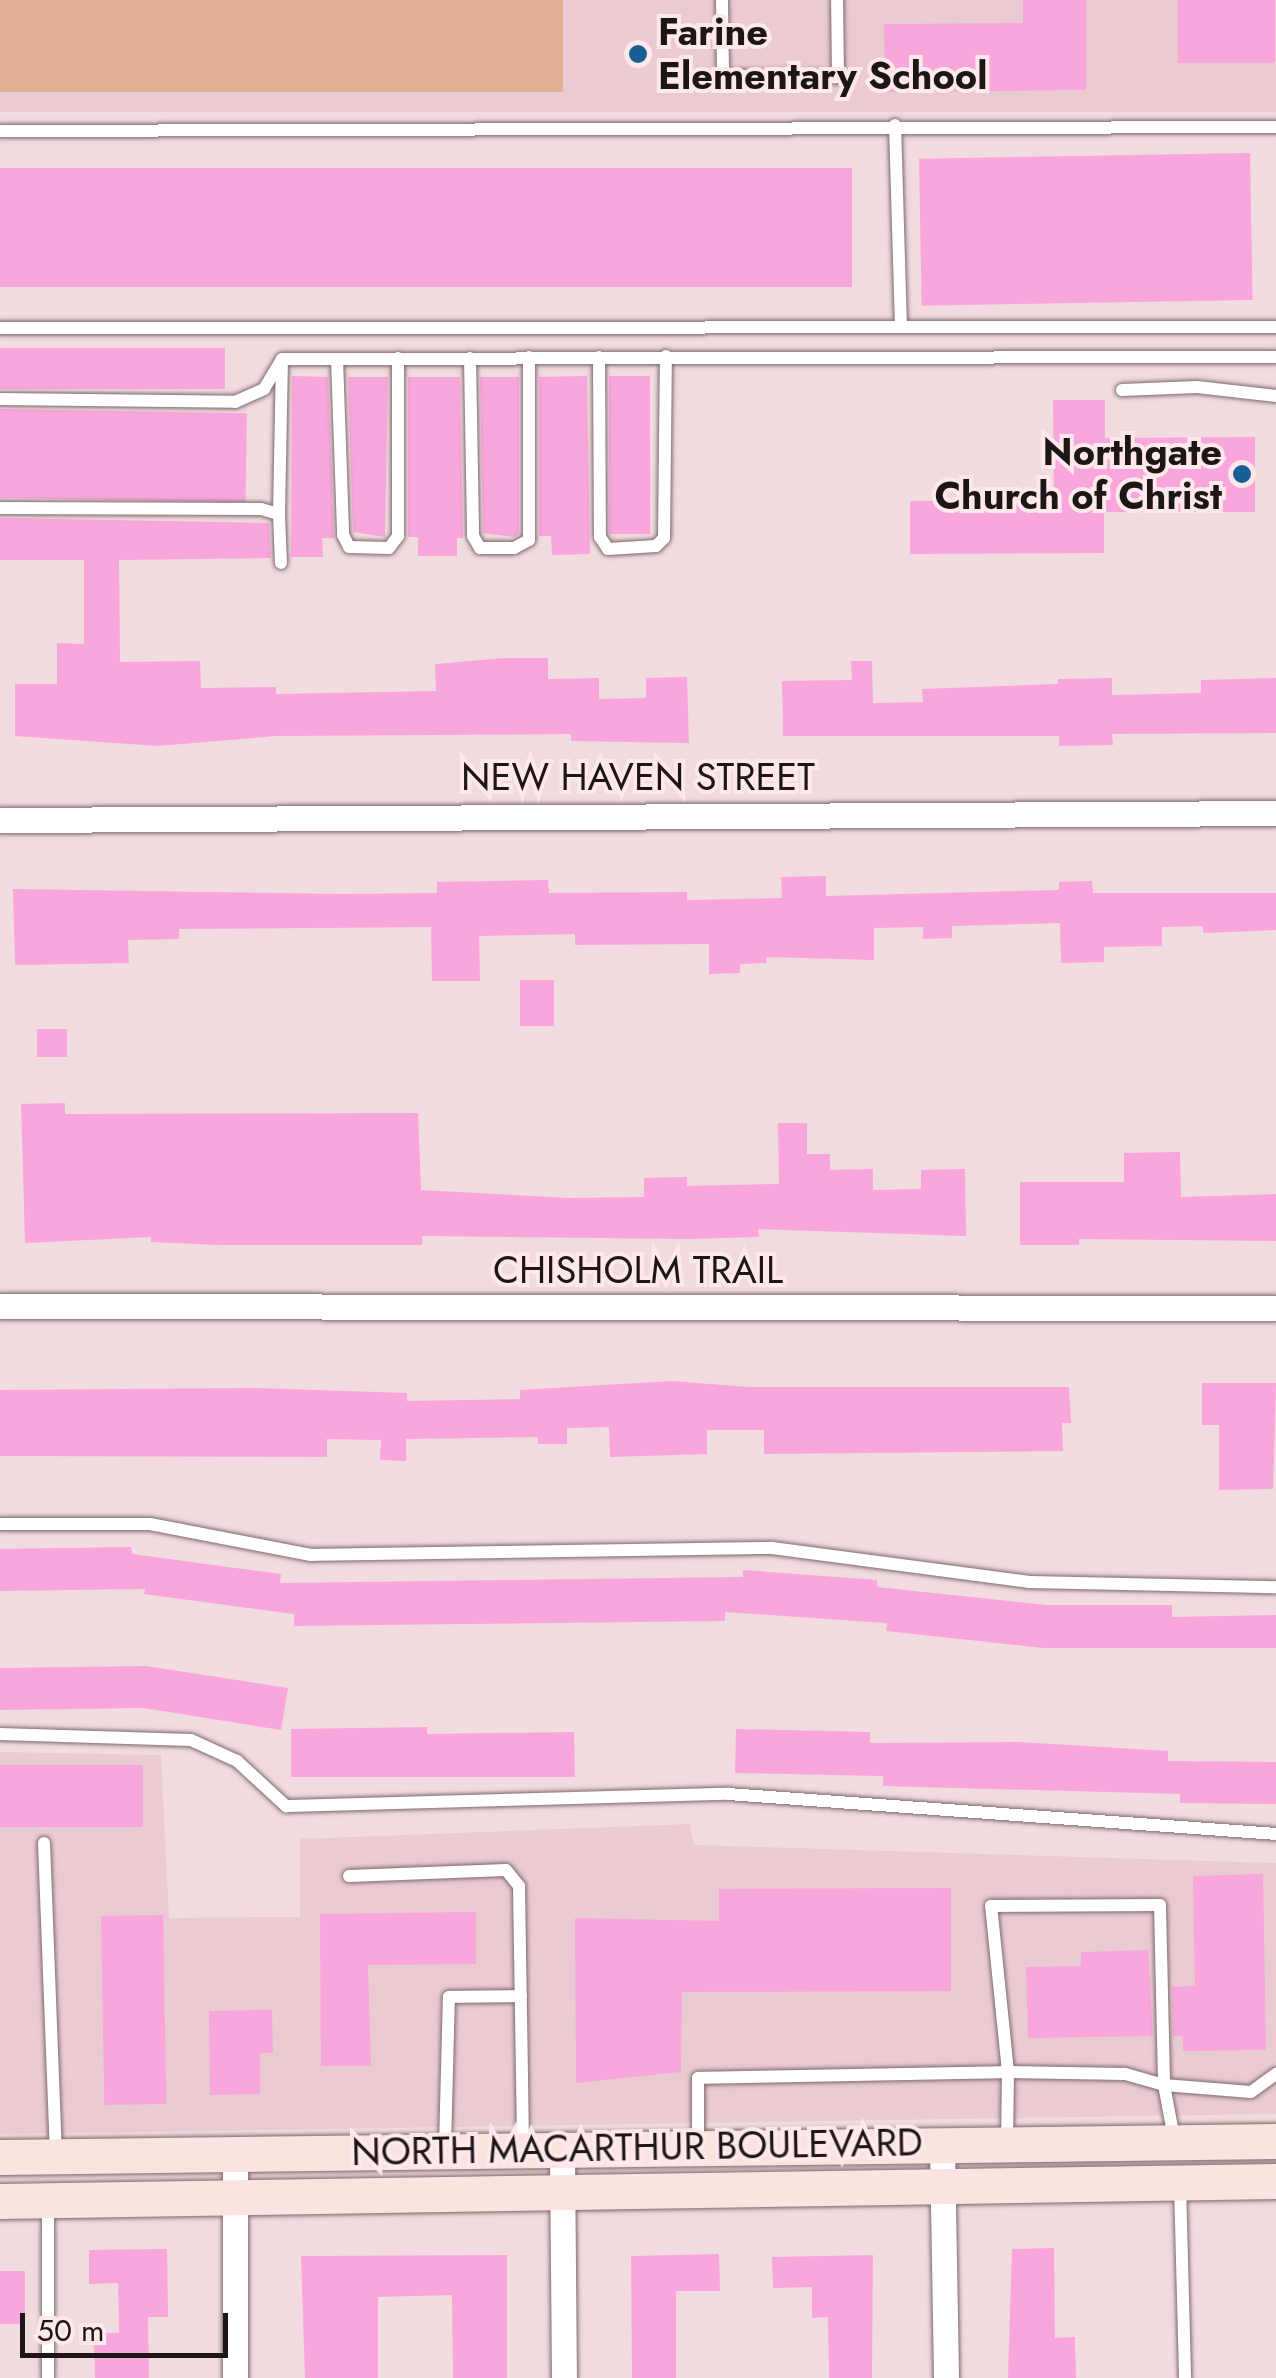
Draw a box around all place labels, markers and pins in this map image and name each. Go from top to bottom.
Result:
place label: Farine Elementary School [658,9,987,98]
marker: Farine Elementary School [627,43,649,65]
place label: Northgate Church of Christ [934,429,1222,518]
marker: Northgate Church of Christ [1231,463,1253,485]

